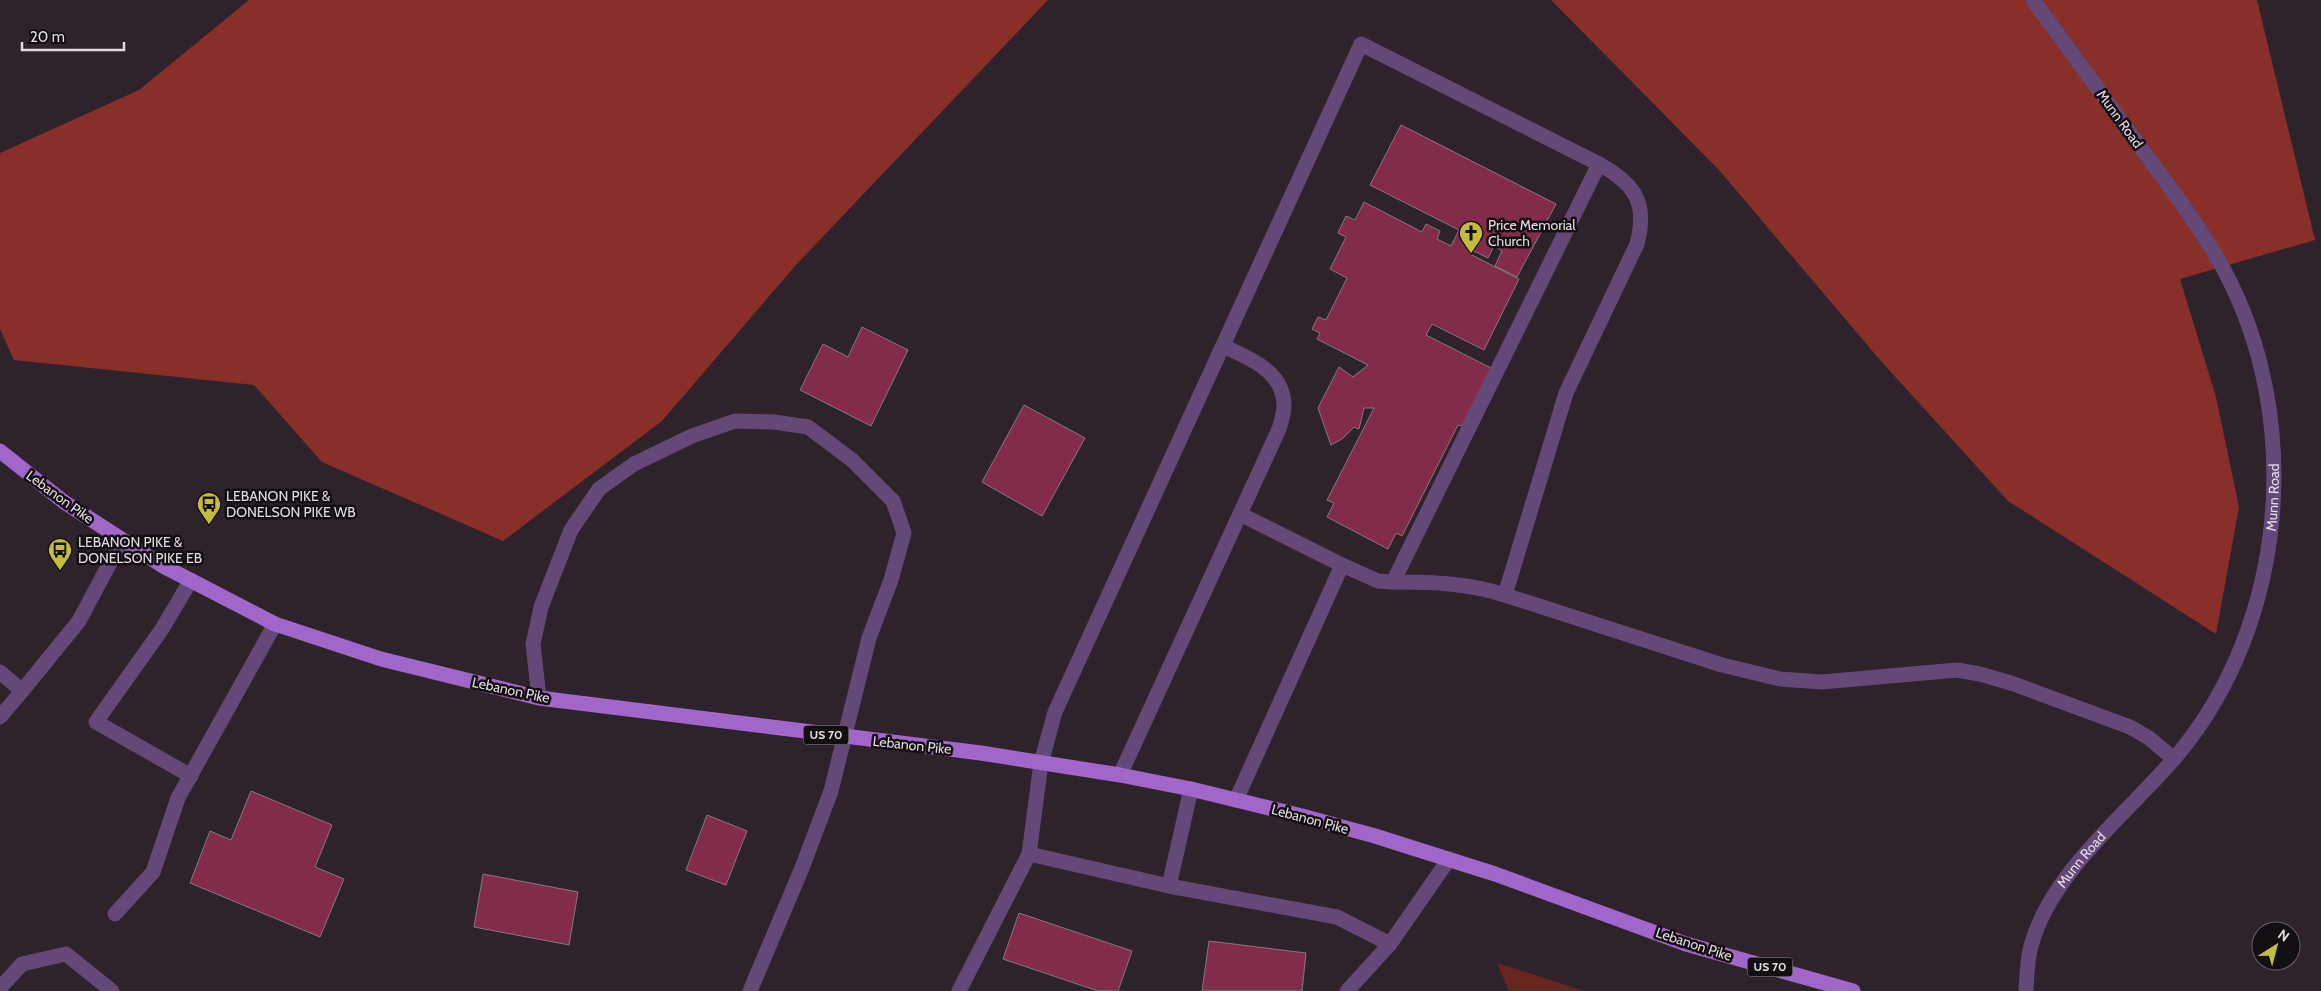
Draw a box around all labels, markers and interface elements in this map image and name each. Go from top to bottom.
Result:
scale bar [22,20,125,52]
text: 20 m [30,28,65,46]
street label: Munn Road [2093,86,2147,152]
place label: Price Memorial Church [1488,216,1576,250]
church icon: Price Memorial Church [1458,220,1484,254]
street label: Munn Road [2262,463,2283,532]
street label: Lebanon Pike [23,466,97,528]
place label: LEBANON PIKE & DONELSON PIKE WB [226,487,356,521]
bus stop icon: LEBANON PIKE & DONELSON PIKE WB [196,491,222,525]
place label: LEBANON PIKE & DONELSON PIKE EB [78,533,202,567]
bus stop icon: LEBANON PIKE & DONELSON PIKE EB [47,537,73,571]
street label: Lebanon Pike [470,673,552,707]
road number: US 70 [804,726,848,744]
street label: Lebanon Pike [872,732,952,758]
street label: Lebanon Pike [1269,800,1351,838]
street label: Munn Road [2053,828,2110,891]
north arrow [2251,921,2301,971]
street label: Lebanon Pike [1654,923,1734,965]
text: N [2274,925,2293,946]
road number: US 70 [1748,958,1792,976]

